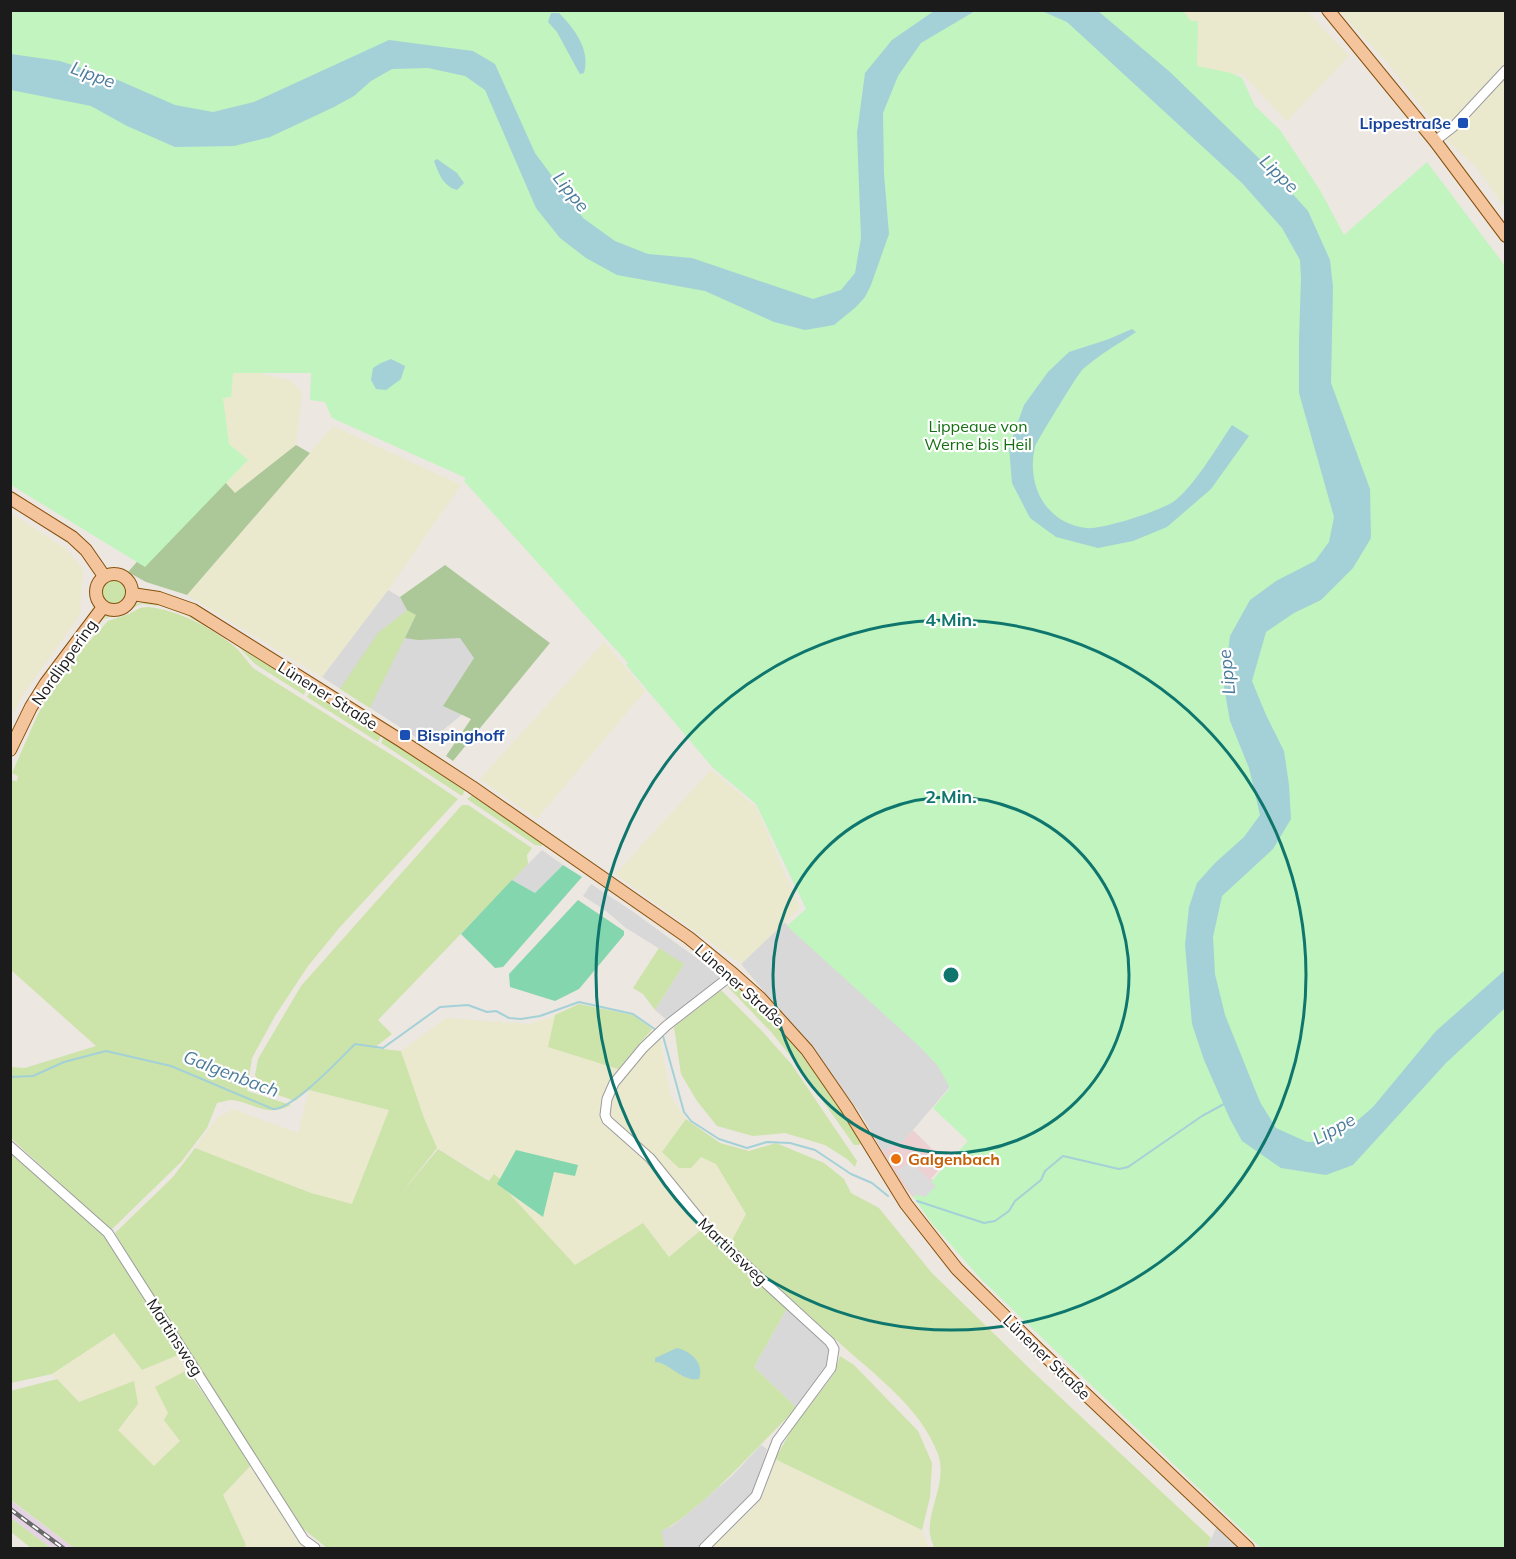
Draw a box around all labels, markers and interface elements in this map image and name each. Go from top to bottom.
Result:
water label: Lippe [68,56,119,93]
place label: Lippestraße [1360,113,1451,133]
marker: Lippestraße [1456,116,1470,130]
water label: Lippe [1255,150,1304,198]
water label: Lippe [548,167,595,217]
park label: Lippeaue von Werne bis Heil [924,416,1032,454]
text: 4 Min. [925,608,977,631]
street label: Nordlippering [27,615,101,709]
water label: Lippe [1213,648,1240,696]
street label: Lünener Straße [275,656,381,734]
place label: Bispinghoff [417,725,505,745]
marker: Bispinghoff [398,728,412,742]
text: 2 Min. [925,785,977,808]
street label: Lünener Straße [691,940,789,1030]
centre of rings [941,965,961,985]
water label: Galgenbach [180,1045,282,1102]
water label: Lippe [1308,1107,1359,1150]
place label: Galgenbach [908,1149,1000,1169]
marker: Galgenbach [889,1152,903,1166]
street label: Martinsweg [694,1213,772,1289]
street label: Martinsweg [143,1295,207,1379]
street label: Lünener Straße [999,1310,1095,1404]

